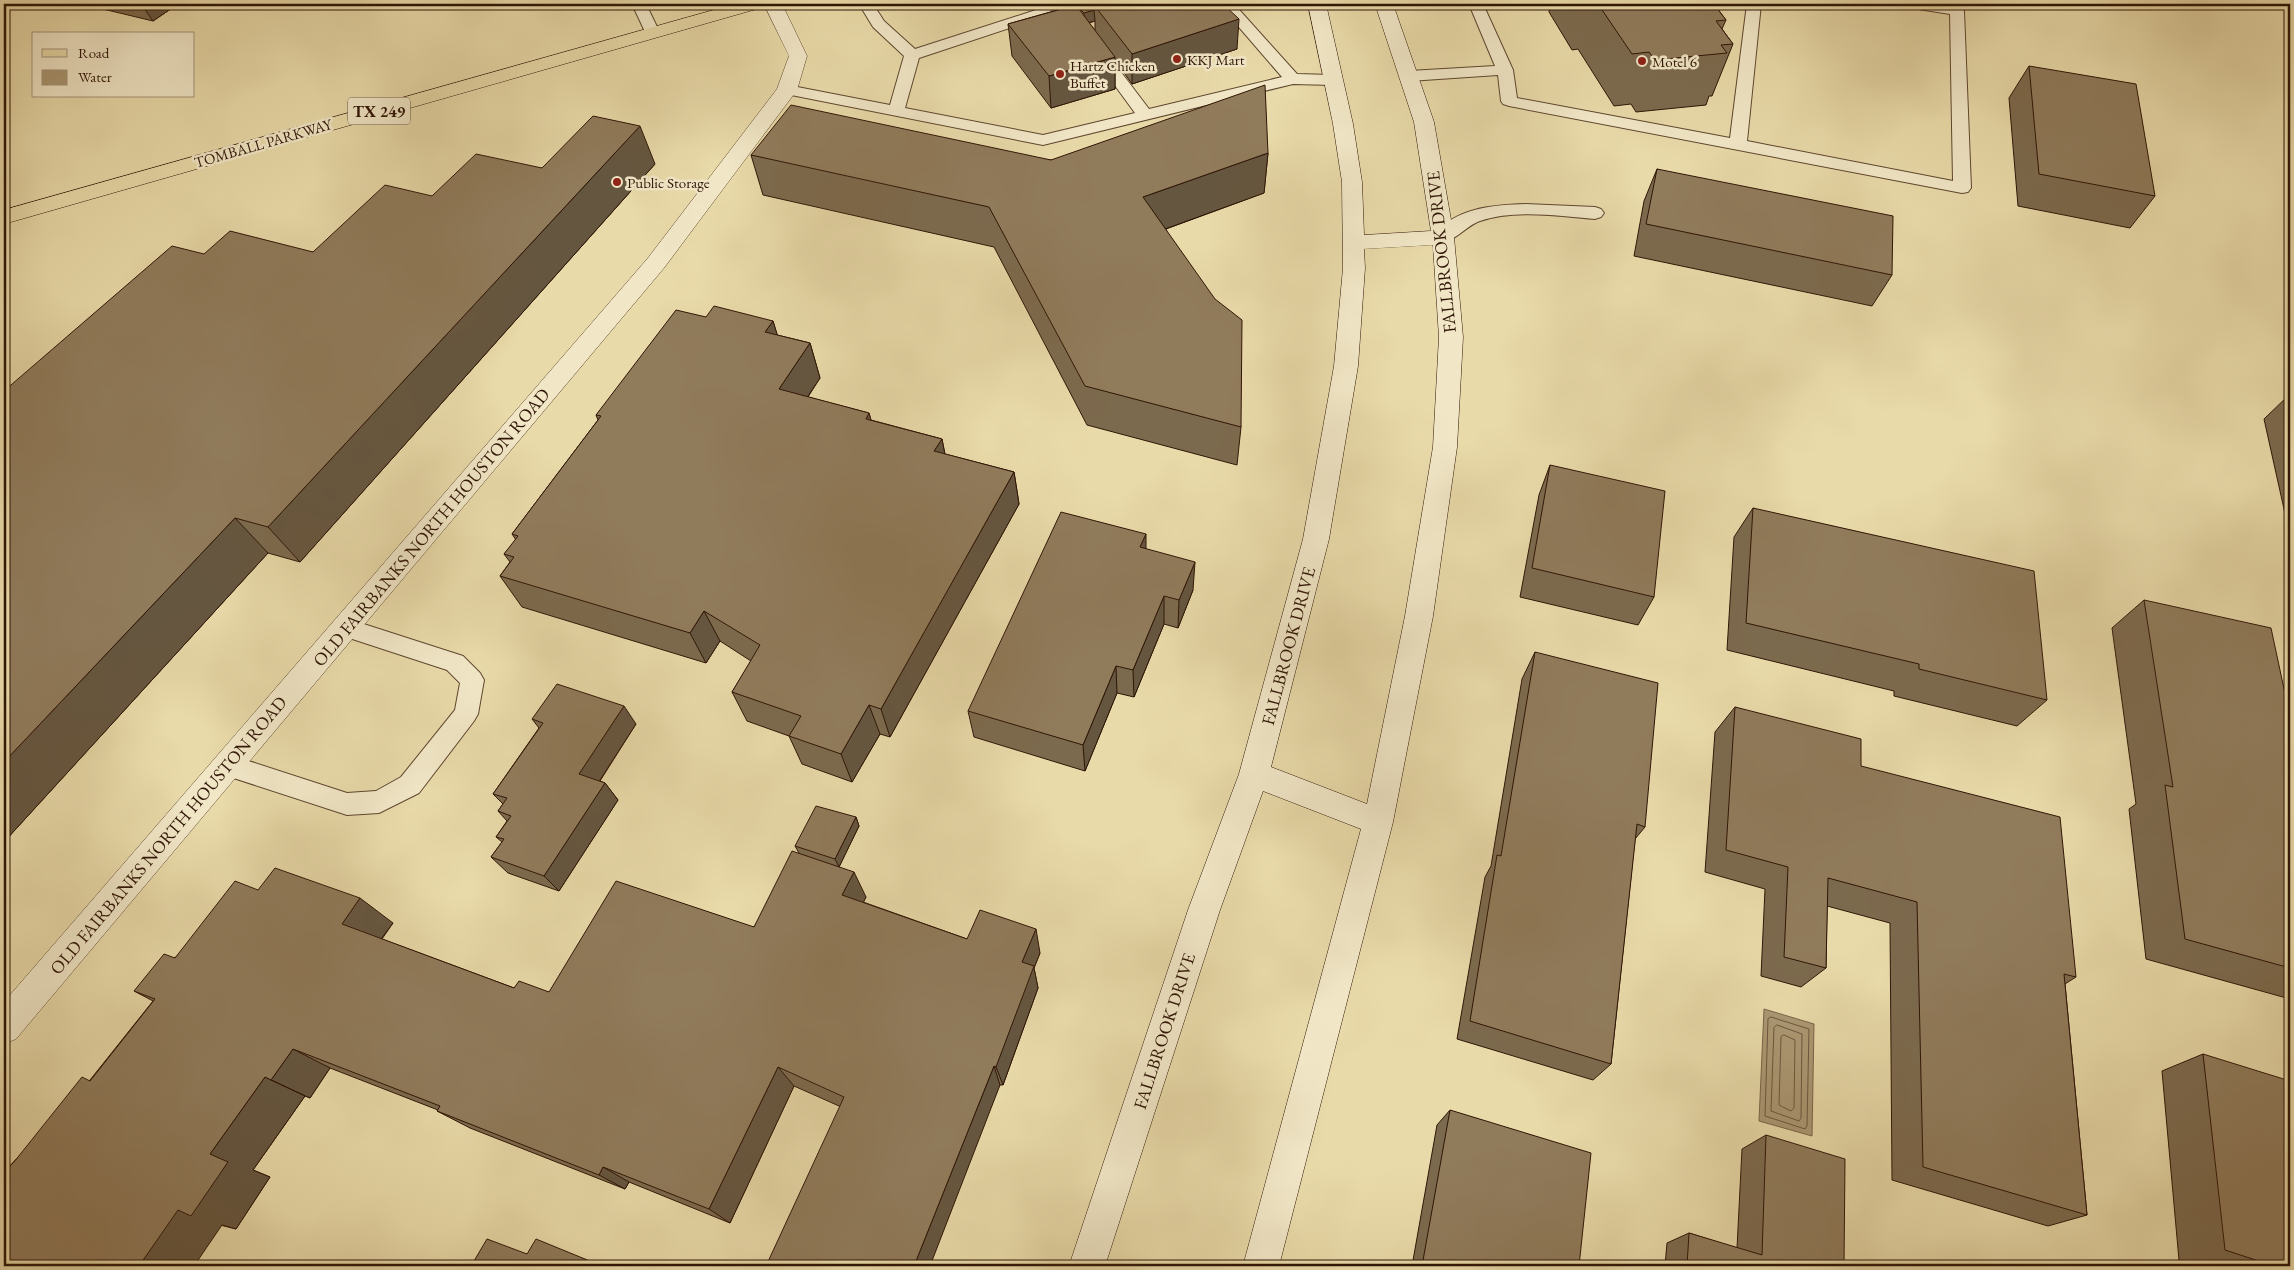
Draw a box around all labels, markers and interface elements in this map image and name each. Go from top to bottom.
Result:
legend [32,32,195,98]
text: Road [78,43,110,62]
place label: KKJ Mart [1187,50,1245,69]
place label: Motel 6 [1652,52,1697,71]
marker: KKJ Mart [1171,53,1183,65]
marker: Motel 6 [1636,55,1648,67]
place label: Hartz Chicken Buffet [1070,56,1156,92]
text: Water [78,67,112,86]
marker: Hartz Chicken Buffet [1054,68,1066,80]
road number: TX 249 [348,98,410,124]
street label: TOMBALL PARKWAY [192,114,335,172]
street label: FALLBROOK DRIVE [1421,170,1461,334]
place label: Public Storage [627,173,710,192]
marker: Public Storage [611,176,623,188]
street label: OLD FAIRBANKS NORTH HOUSTON ROAD [308,383,554,671]
street label: FALLBROOK DRIVE [1256,564,1320,728]
street label: OLD FAIRBANKS NORTH HOUSTON ROAD [45,691,291,979]
street label: FALLBROOK DRIVE [1128,950,1200,1112]

